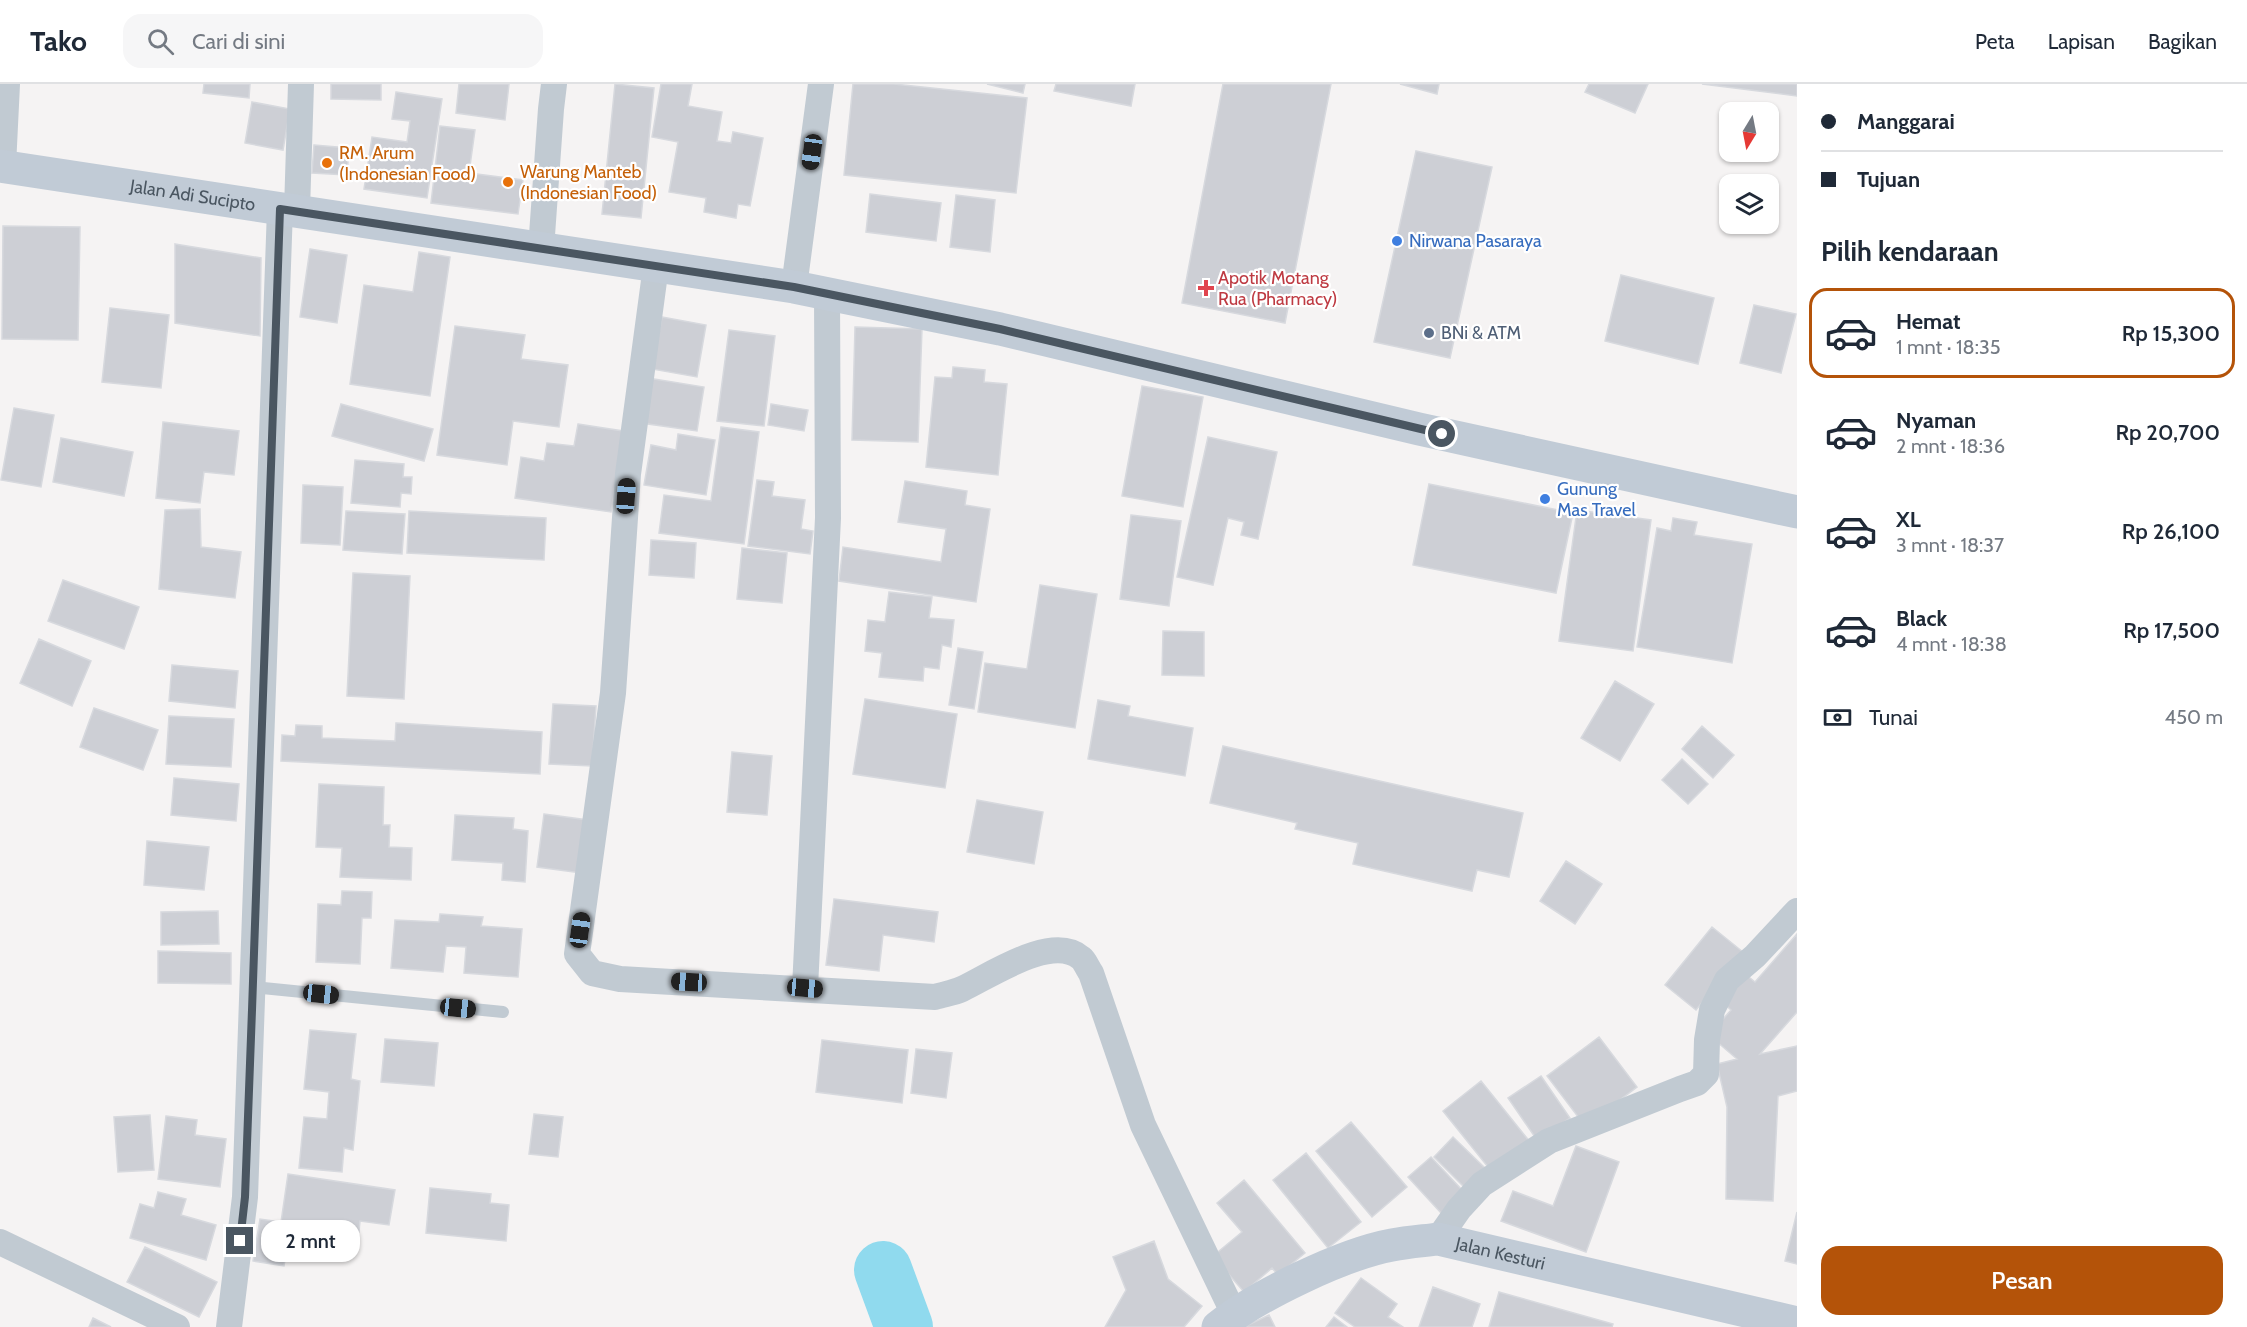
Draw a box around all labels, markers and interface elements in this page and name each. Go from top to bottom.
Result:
search box [123,14,543,68]
text: Tako [30,24,87,58]
icon: search [144,25,177,58]
text: Cari di sini [192,28,285,55]
text: Peta [1975,29,2015,54]
text: Lapisan [2048,29,2115,54]
text: Bagikan [2148,29,2217,54]
north arrow [1719,102,1779,162]
map controls [1719,102,1779,234]
text: Manggarai [1857,108,1955,135]
car [801,133,823,171]
place label: RM. Arum (Indonesian Food) [339,142,476,185]
marker: RM. Arum (Indonesian Food) [320,156,334,170]
place label: Warung Manteb (Indonesian Food) [520,161,657,204]
text: Tujuan [1857,166,1920,193]
button: layers [1719,174,1779,234]
street label: Jalan Adi Sucipto [128,175,257,216]
marker: Warung Manteb (Indonesian Food) [501,175,515,189]
place label: Nirwana Pasaraya [1409,230,1542,252]
marker: Nirwana Pasaraya [1390,234,1404,248]
text: Pilih kendaraan [1821,235,1999,268]
place label: Apotik Motang Rua (Pharmacy) [1218,267,1337,310]
marker: Apotik Motang Rua (Pharmacy) [1199,281,1213,295]
icon: car [1824,306,1878,360]
text: Hemat [1896,308,1961,335]
text: Rp 15,300 [2122,320,2220,347]
place label: BNi & ATM [1441,322,1521,344]
marker: BNi & ATM [1422,326,1436,340]
text: 1 mnt · 18:35 [1896,335,2001,359]
icon: car [1824,405,1878,459]
text: Nyaman [1896,407,1976,434]
text: Rp 20,700 [2116,419,2220,446]
route start [1428,420,1455,447]
text: 2 mnt · 18:36 [1896,434,2005,458]
car [616,477,636,515]
place label: Gunung Mas Travel [1557,478,1636,521]
marker: Gunung Mas Travel [1538,492,1552,506]
icon: car [1824,504,1878,558]
text: XL [1896,506,1921,533]
text: Rp 26,100 [2122,518,2220,545]
text: 3 mnt · 18:37 [1896,533,2004,557]
icon: car [1824,603,1878,657]
text: Black [1896,605,1947,632]
text: Rp 17,500 [2123,617,2220,644]
text: 4 mnt · 18:38 [1896,632,2007,656]
icon: cash [1821,701,1854,734]
text: Tunai [1869,704,1918,731]
text: 450 m [2165,705,2223,729]
car [569,911,591,949]
car [671,972,707,992]
car [786,977,824,999]
car [302,983,340,1005]
car [439,997,477,1019]
callout: 2 mnt [261,1220,360,1262]
route end [226,1227,253,1254]
text: 2 mnt [285,1229,336,1253]
street label: Jalan Kesturi [1452,1232,1547,1275]
button: Pesan [1821,1246,2223,1315]

